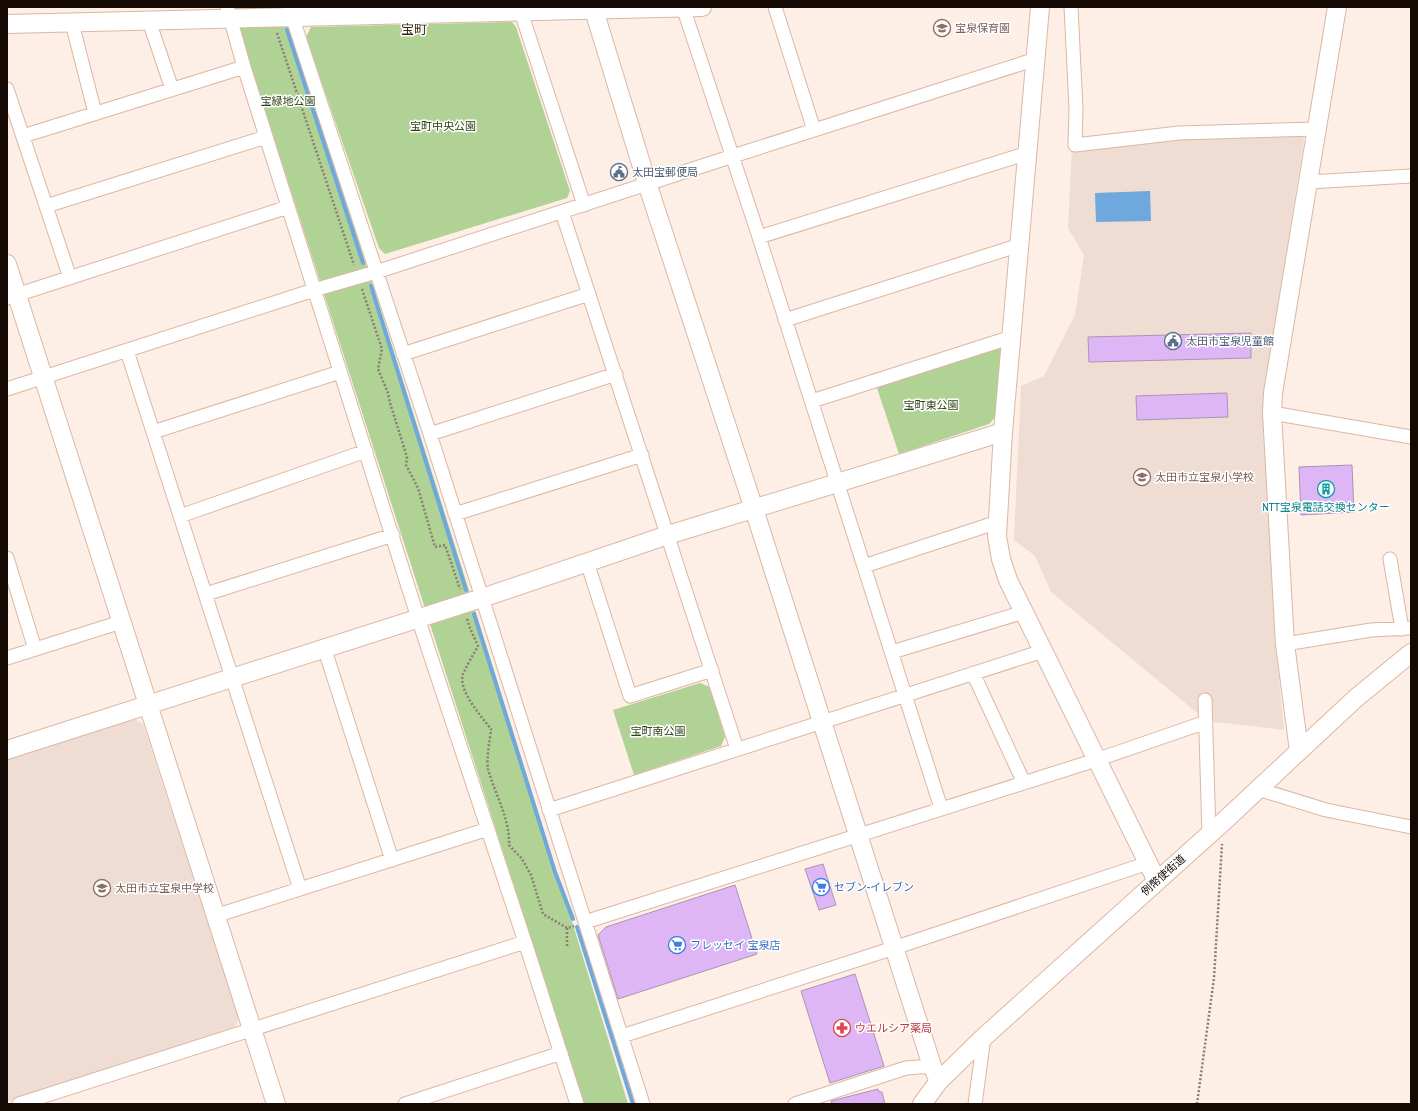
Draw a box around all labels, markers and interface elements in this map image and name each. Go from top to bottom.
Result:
school or university icon: 宝泉保育園 [932,18,952,38]
district label: 宝町 [401,21,427,38]
place label: 宝泉保育園 [955,21,1010,35]
park label: 宝緑地公園 [261,94,316,108]
park label: 宝町中央公園 [410,119,476,133]
public building icon: 太田宝郵便局 [609,162,629,182]
place label: 太田宝郵便局 [632,165,698,179]
public building icon: 太田市宝泉児童館 [1163,331,1183,351]
place label: 太田市宝泉児童館 [1186,334,1274,348]
park label: 宝町東公園 [904,398,959,412]
school or university icon: 太田市立宝泉小学校 [1132,467,1152,487]
place label: 太田市立宝泉小学校 [1155,470,1254,484]
building icon: NTT宝泉電話交換センター [1316,479,1336,499]
place label: NTT宝泉電話交換センター [1262,500,1390,514]
park label: 宝町南公園 [631,724,686,738]
street label: 例幣使街道 [1138,851,1188,899]
supermarket icon: セブン-イレブン [811,877,831,897]
school or university icon: 太田市立宝泉中学校 [92,878,112,898]
place label: セブン-イレブン [834,880,914,894]
place label: 太田市立宝泉中学校 [115,881,214,895]
supermarket icon: フレッセイ 宝泉店 [667,935,687,955]
place label: フレッセイ 宝泉店 [690,938,781,952]
pharmacy icon: ウエルシア薬局 [832,1018,852,1038]
place label: ウエルシア薬局 [855,1021,932,1035]

